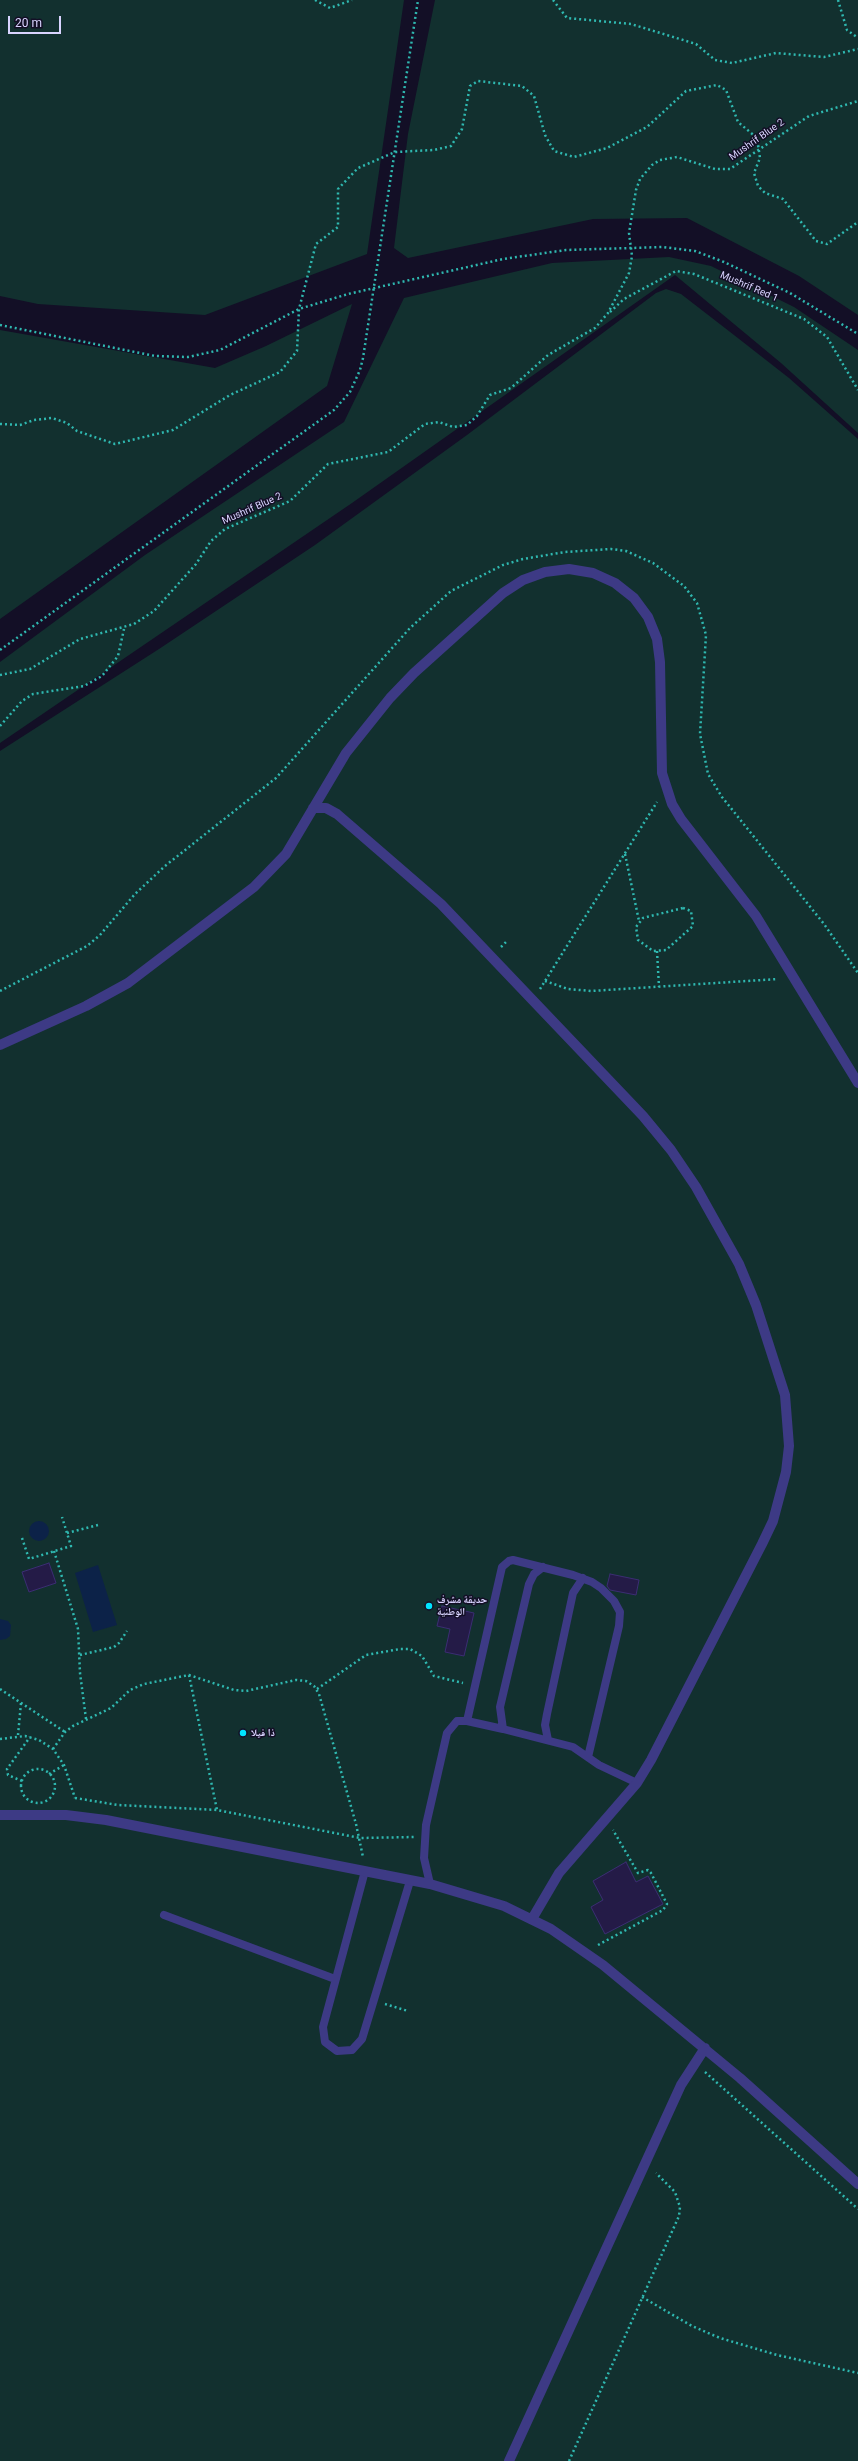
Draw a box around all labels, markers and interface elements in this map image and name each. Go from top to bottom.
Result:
scale bar [10,8,63,34]
text: 20 m [15,16,42,30]
street label: Mushrif Blue 2 [727,117,787,163]
street label: Mushrif Red 1 [718,269,780,305]
street label: Mushrif Blue 2 [220,490,284,528]
place label: حديقة مشرف الوطنية [437,1594,487,1618]
marker: حديقة مشرف الوطنية [424,1601,434,1611]
place label: ذا فيلا [251,1727,275,1739]
marker: ذا فيلا [238,1728,248,1738]

